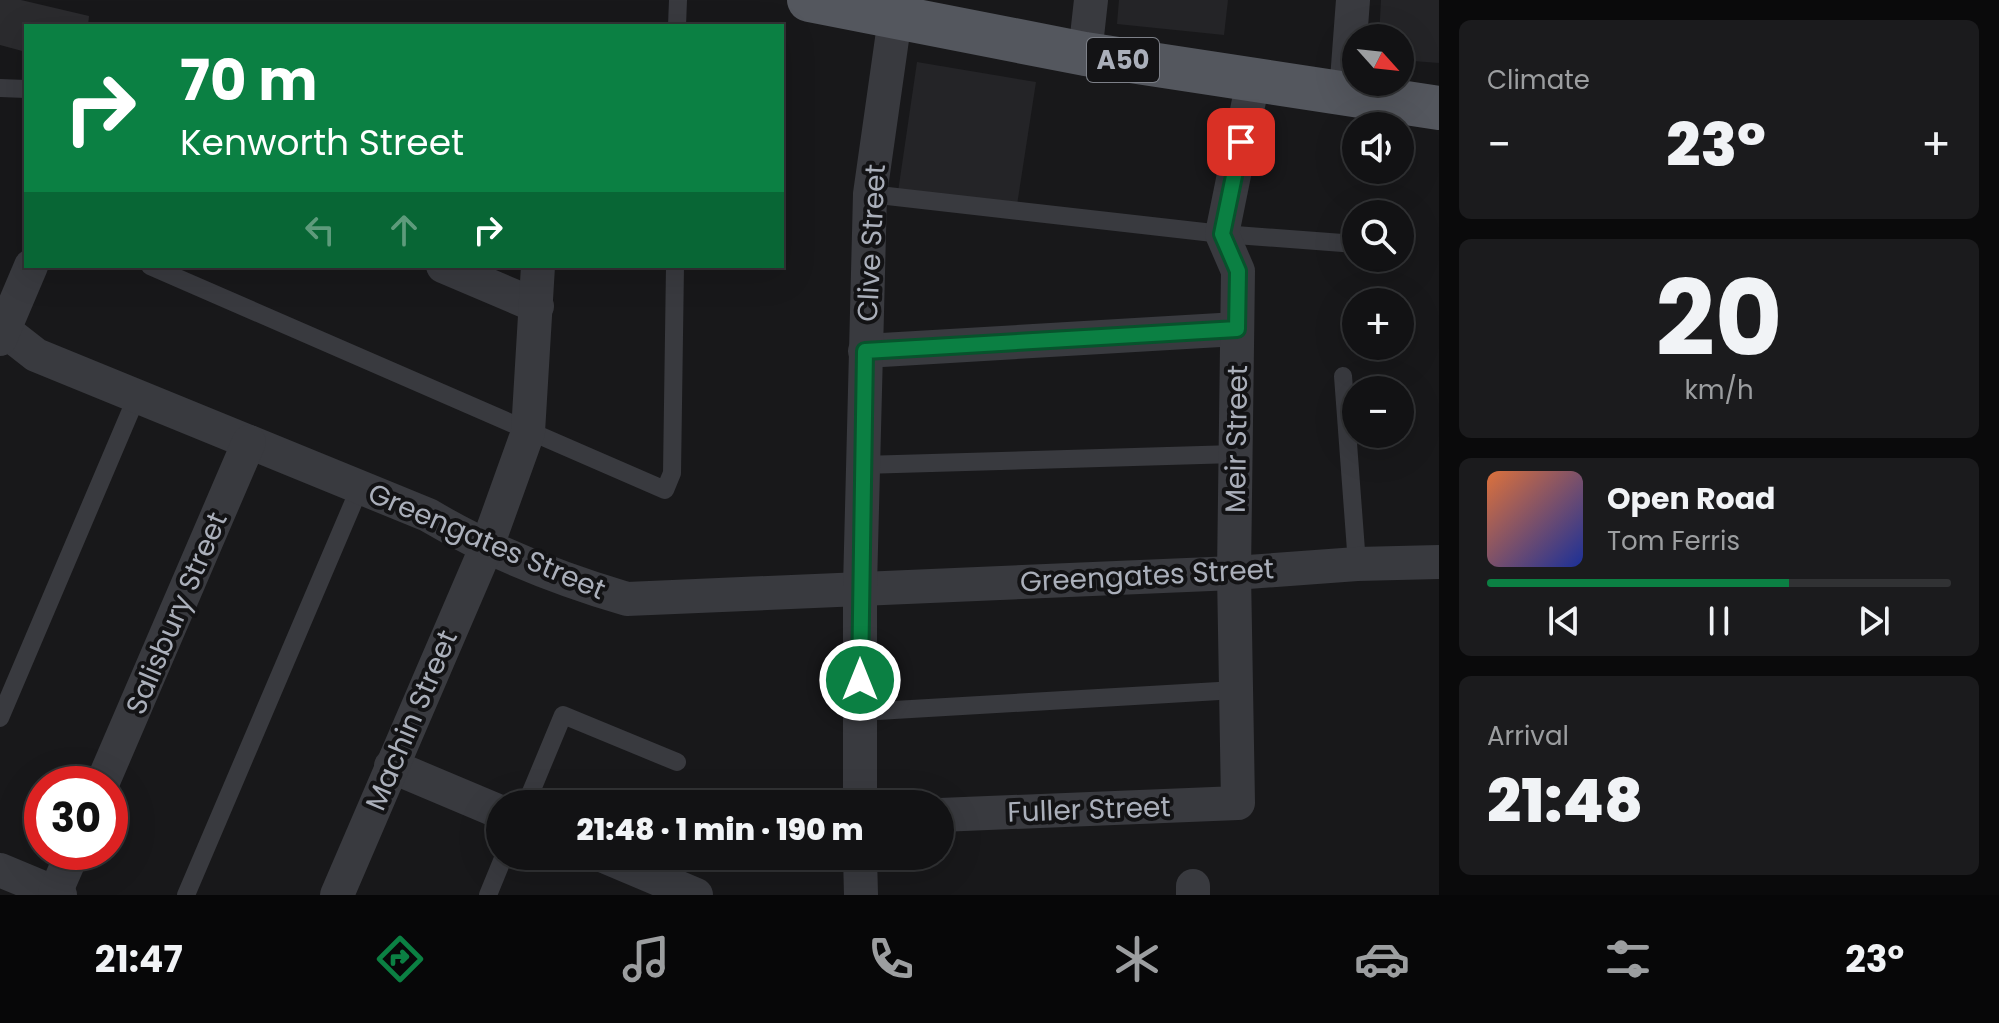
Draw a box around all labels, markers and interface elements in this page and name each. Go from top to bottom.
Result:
north arrow [1342,24,1414,96]
map controls [1342,24,1414,448]
road number: A50 [1087,38,1159,82]
text: 70 m [180,41,318,120]
icon: right [48,56,152,160]
text: Climate [1487,62,1590,98]
text: 23° [1666,103,1766,187]
pin [1207,108,1275,176]
button: sound [1342,112,1414,184]
text: − [1487,114,1511,175]
text: + [1921,114,1951,175]
text: Kenworth Street [180,117,464,168]
icon: arrive [1219,120,1263,164]
street label: Clive Street [848,163,895,323]
button: search [1342,200,1414,272]
icon: left [298,208,342,252]
icon: ahead [382,208,426,252]
icon: right [466,208,510,252]
text: 20 [1655,246,1783,391]
button: + [1342,288,1414,360]
street label: Meir Street [1216,365,1257,513]
text: km/h [1684,372,1754,408]
button: − [1342,376,1414,448]
street label: Greengates Street [362,474,611,609]
text: Open Road [1607,477,1775,520]
street label: Salisbury Street [116,506,237,720]
text: Tom Ferris [1607,523,1740,559]
street label: Greengates Street [1019,549,1275,602]
icon: previous [1542,599,1586,643]
icon: pause [1697,599,1741,643]
icon: next [1852,599,1896,643]
street label: Machin Street [356,624,467,816]
position arrow [818,638,902,722]
text: Arrival [1487,718,1569,754]
text: 21:48 [1487,759,1643,843]
speed limit sign: 30 [24,766,128,870]
street label: Fuller Street [1007,787,1171,832]
text: 21:48 · 1 min · 190 m [577,808,863,851]
icon: directions [372,931,428,987]
icon: music [618,931,674,987]
icon: phone [863,931,919,987]
icon: climate [1109,931,1165,987]
icon: car [1354,931,1410,987]
icon: filters [1600,931,1656,987]
text: 21:47 [95,934,183,985]
text: 23° [1845,934,1904,985]

